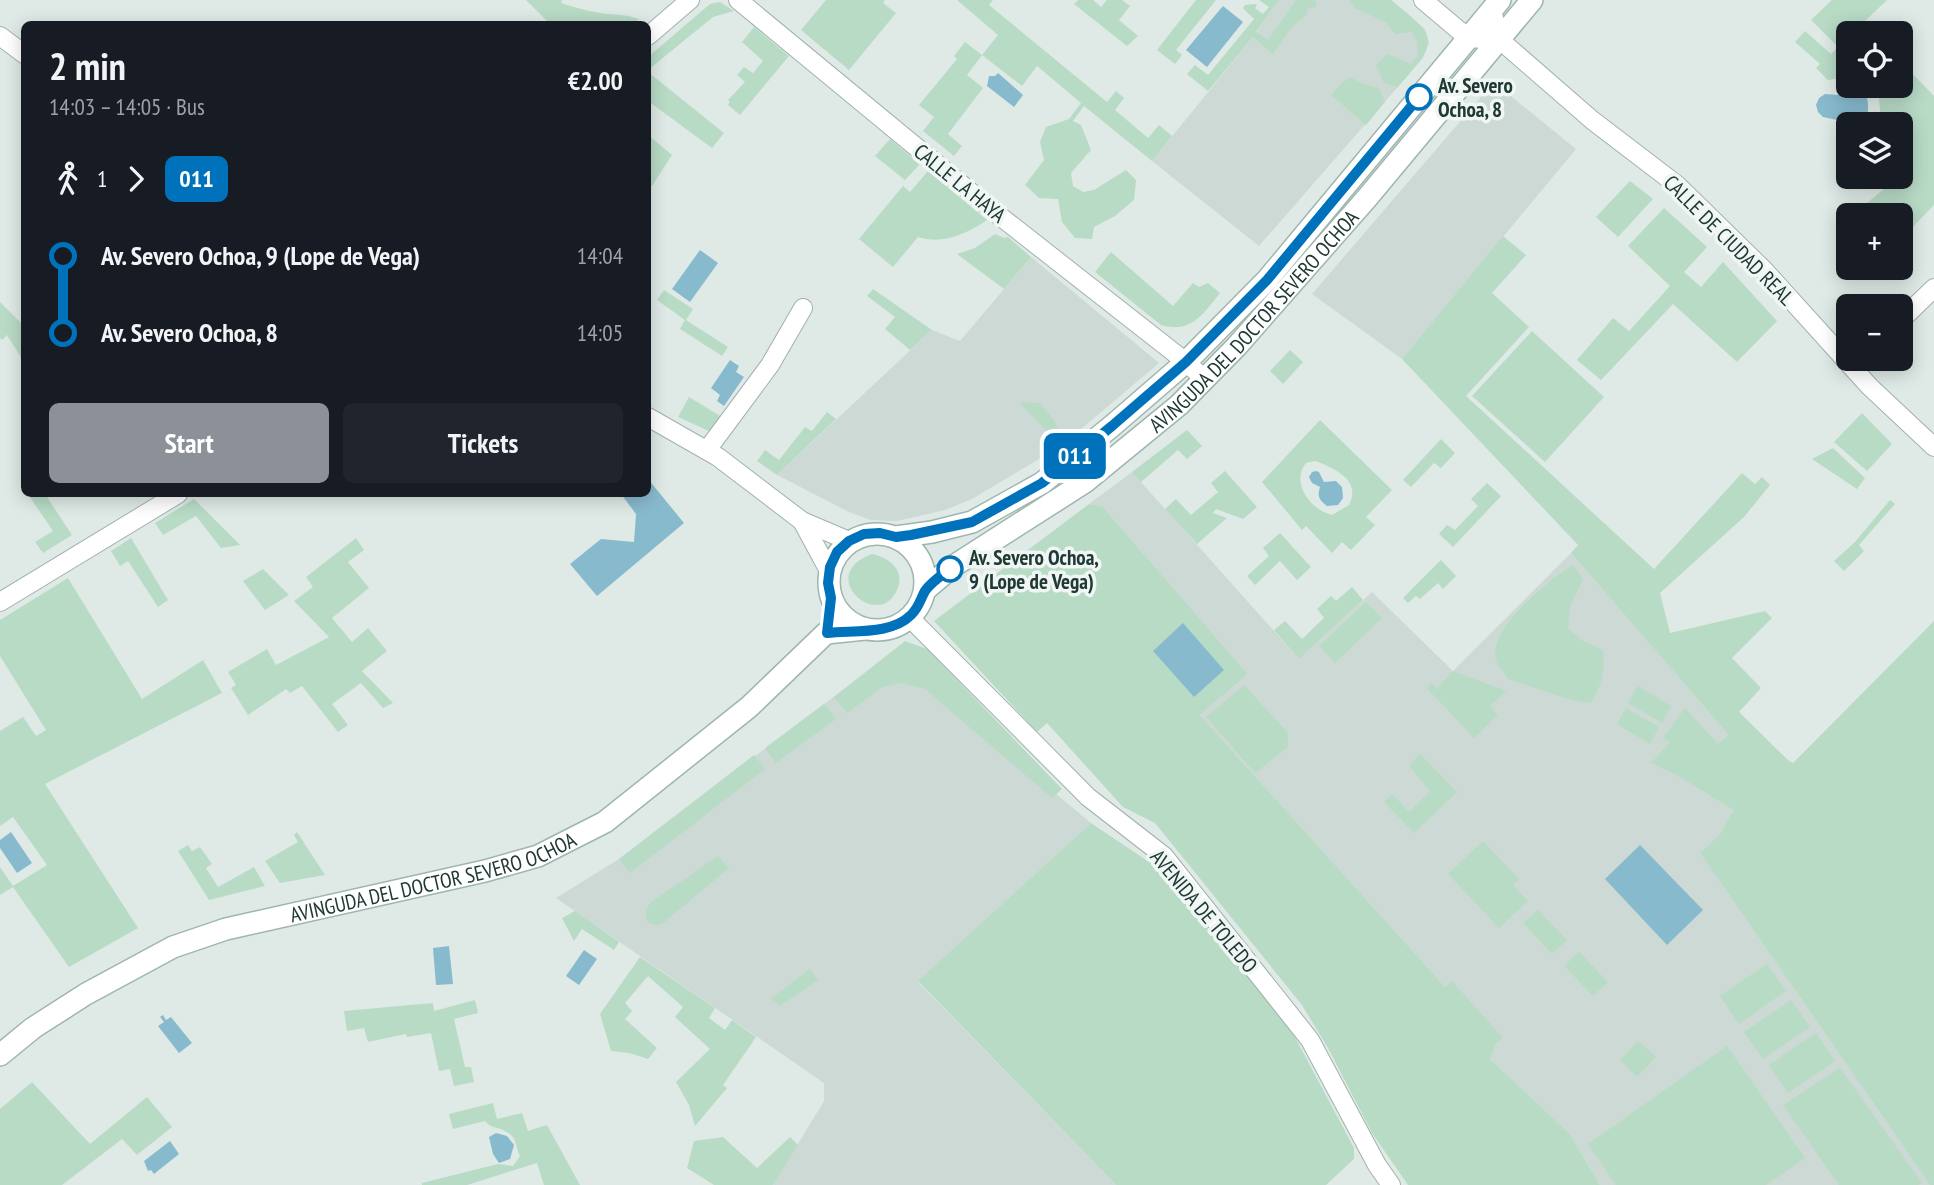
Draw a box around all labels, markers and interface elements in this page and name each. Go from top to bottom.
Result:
map controls [1836,21,1913,371]
button: locate [1836,21,1913,98]
text: 2 min [49,41,126,90]
text: €2.00 [568,64,623,97]
place label: Av. Severo Ochoa, 8 [1437,72,1513,123]
marker: Av. Severo Ochoa, 8 [1406,84,1432,110]
text: 14:03 – 14:05 · Bus [49,92,205,121]
button: layers [1836,112,1913,189]
street label: CALLE LA HAYA [908,138,1012,228]
icon: walk [49,160,87,198]
icon: forward [117,160,155,198]
text: 011 [179,163,214,194]
text: 1 [97,164,107,193]
street label: CALLE DE CIUDAD REAL [1658,169,1800,311]
button: + [1836,203,1913,280]
street label: AVINGUDA DEL DOCTOR SEVERO OCHOA [1143,204,1364,438]
text: Av. Severo Ochoa, 9 (Lope de Vega) [101,239,420,272]
text: 14:04 [577,241,623,270]
button: − [1836,294,1913,371]
text: Av. Severo Ochoa, 8 [101,316,278,349]
text: 14:05 [577,318,623,347]
button: Start [49,403,329,483]
button: Tickets [343,403,623,483]
line badge: 011 [1035,433,1115,479]
text: 011 [1058,440,1092,471]
place label: Av. Severo Ochoa, 9 (Lope de Vega) [968,544,1099,595]
marker: Av. Severo Ochoa, 9 (Lope de Vega) [937,556,963,582]
street label: AVINGUDA DEL DOCTOR SEVERO OCHOA [287,826,580,928]
street label: AVENIDA DE TOLEDO [1145,844,1263,978]

